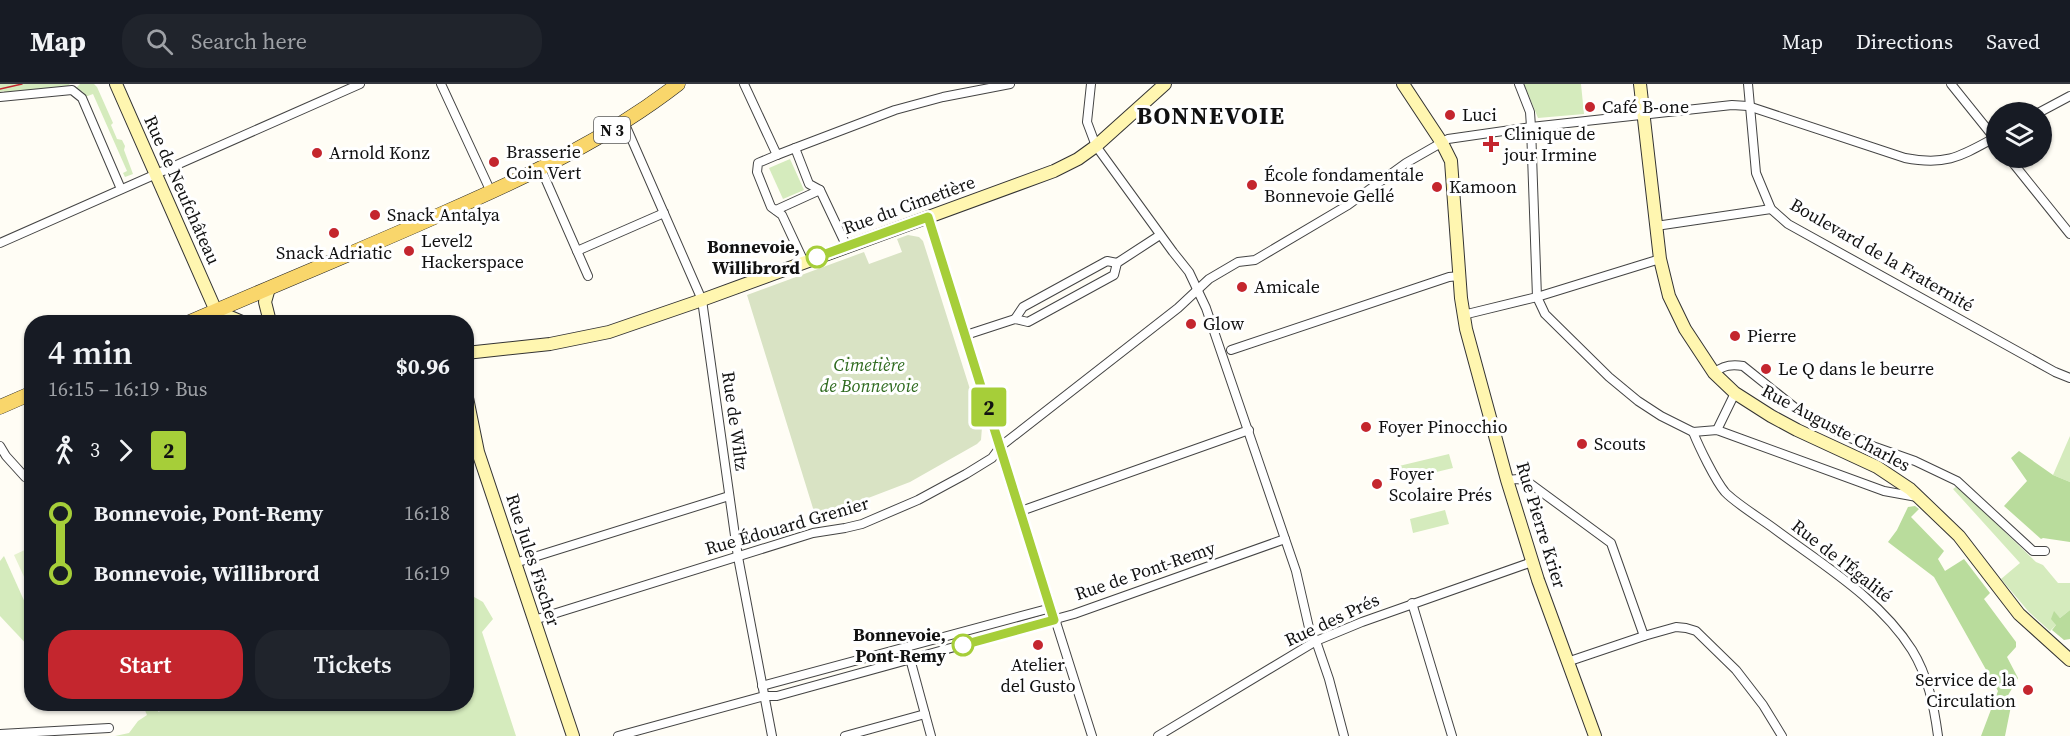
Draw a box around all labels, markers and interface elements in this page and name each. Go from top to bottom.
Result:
search box [122,14,542,68]
text: Map [30,22,86,60]
icon: search [143,25,176,58]
text: Search here [191,26,307,56]
text: Map [1782,27,1823,56]
text: Directions [1856,27,1953,56]
text: Saved [1986,27,2040,56]
place label: Café B-one [1602,94,1689,119]
district label: BONNEVOIE [1136,99,1286,132]
marker: Café B-one [1583,100,1597,114]
place label: Luci [1462,102,1497,127]
map controls [1986,102,2052,168]
button: layers [1986,102,2052,168]
marker: Luci [1443,108,1457,122]
street label: Rue de Neufchâteau [138,111,227,268]
road number: N 3 [594,117,630,143]
place label: Clinique de jour Irmine [1502,121,1597,167]
marker: Clinique de jour Irmine [1482,135,1500,153]
place label: Brasserie Coin Vert [506,139,581,185]
place label: Arnold Konz [329,140,430,165]
marker: Arnold Konz [310,146,324,160]
marker: Brasserie Coin Vert [487,155,501,169]
place label: École fondamentale Bonnevoie Gellé [1264,162,1424,208]
street label: Rue du Cimetière [839,169,978,240]
place label: Kamoon [1449,174,1517,199]
marker: École fondamentale Bonnevoie Gellé [1245,178,1259,192]
marker: Kamoon [1430,180,1444,194]
street label: Boulevard de la Fraternité [1786,192,1979,317]
place label: Snack Antalya [387,202,501,227]
marker: Snack Antalya [368,208,382,222]
marker: Snack Adriatic [327,226,341,240]
place label: Level2 Hackerspace [421,228,524,274]
place label: Bonnevoie, Willibrord [707,234,800,280]
place label: Snack Adriatic [276,240,392,265]
marker: Level2 Hackerspace [402,244,416,258]
marker: Bonnevoie, Willibrord [806,246,828,268]
place label: Amicale [1254,274,1320,299]
marker: Amicale [1235,280,1249,294]
place label: Glow [1203,311,1245,336]
marker: Glow [1184,317,1198,331]
place label: Pierre [1747,323,1797,348]
marker: Pierre [1728,329,1742,343]
text: 4 min [48,330,133,375]
text: $0.96 [396,351,450,381]
park label: Cimetière de Bonnevoie [820,352,919,398]
place label: Le Q dans le beurre [1778,356,1934,381]
marker: Le Q dans le beurre [1759,362,1773,376]
street label: Rue de Wiltz [716,370,755,472]
text: 16:15 – 16:19 · Bus [48,375,207,403]
street label: Rue Auguste Charles [1758,378,1915,477]
line badge: 2 [970,388,1008,426]
text: 2 [983,393,995,422]
place label: Foyer Pinocchio [1378,414,1508,439]
marker: Foyer Pinocchio [1359,420,1373,434]
place label: Scouts [1594,431,1646,456]
icon: walk [48,434,81,467]
icon: forward [109,434,142,467]
text: 3 [90,436,100,464]
text: 2 [163,436,174,465]
marker: Scouts [1575,437,1589,451]
street label: Rue Pierre Krier [1510,459,1573,591]
place label: Foyer Scolaire Prés [1389,461,1492,507]
marker: Foyer Scolaire Prés [1370,477,1384,491]
street label: Rue Jules Fischer [500,490,567,630]
street label: Rue Édouard Grenier [702,490,872,561]
text: Bonnevoie, Pont-Remy [94,498,323,528]
text: 16:18 [404,499,450,527]
street label: Rue de l'Égalité [1787,513,1898,608]
street label: Rue de Pont-Remy [1071,535,1219,606]
text: Bonnevoie, Willibrord [94,558,320,588]
text: 16:19 [404,559,450,587]
street label: Rue des Prés [1281,587,1383,652]
place label: Bonnevoie, Pont-Remy [853,622,946,668]
button: Start [48,630,243,699]
button: Tickets [255,630,450,699]
marker: Bonnevoie, Pont-Remy [952,634,974,656]
marker: Atelier del Gusto [1031,638,1045,652]
place label: Atelier del Gusto [1000,652,1076,698]
place label: Service de la Circulation [1915,667,2017,713]
marker: Service de la Circulation [2021,683,2035,697]

